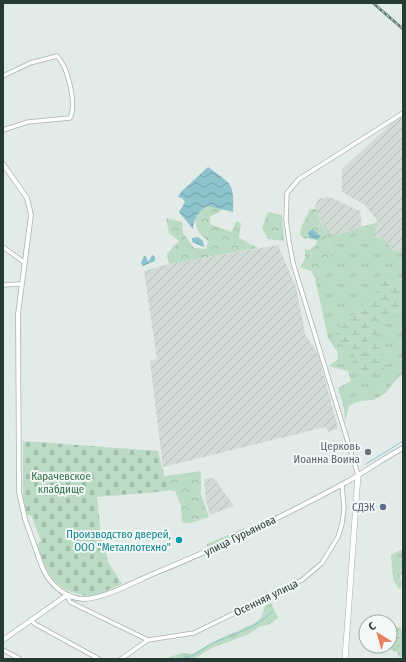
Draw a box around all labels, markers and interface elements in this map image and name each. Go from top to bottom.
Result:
place label: Церковь Иоанна Воина [294,440,360,466]
marker: Церковь Иоанна Воина [363,447,373,457]
park label: Карачевское клабдище [31,470,91,496]
place label: СДЭК [352,501,375,514]
marker: СДЭК [378,502,388,512]
street label: улица Гурьянова [202,513,278,559]
place label: Производство дверей, ООО "Металлотехно" [66,528,171,554]
marker: Производство дверей, ООО "Металлотехно" [174,535,184,545]
street label: Осенняя улица [232,577,300,619]
north arrow [358,614,398,654]
text: С [366,619,379,633]

